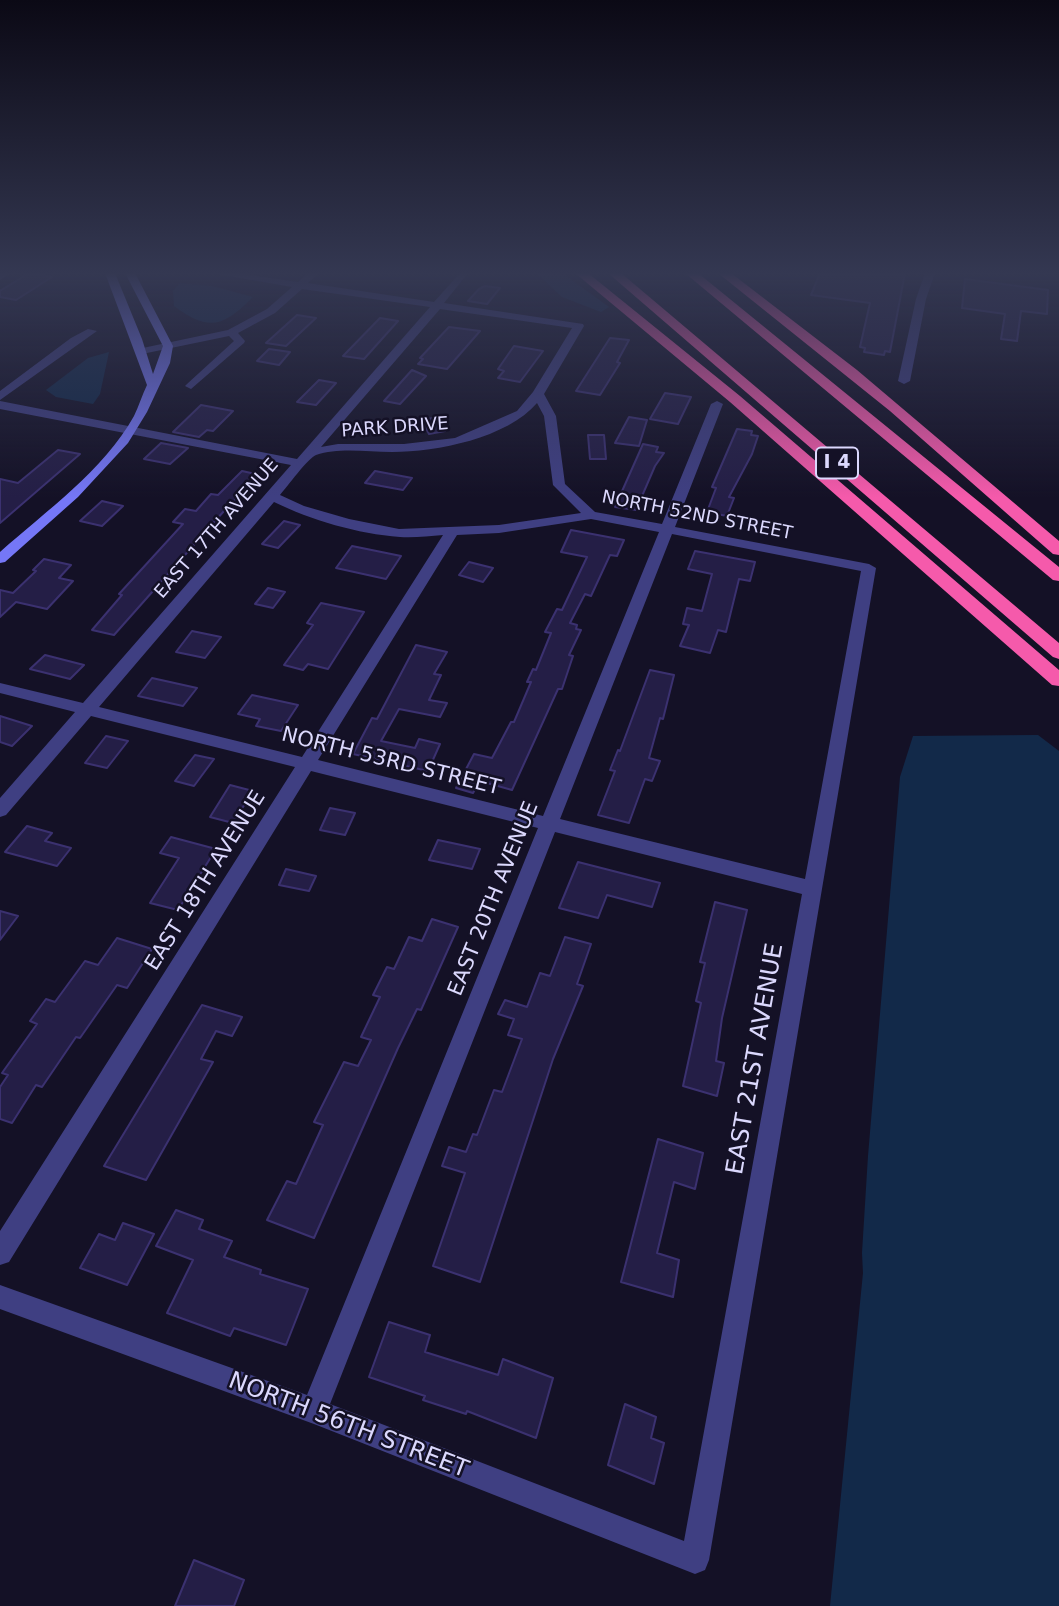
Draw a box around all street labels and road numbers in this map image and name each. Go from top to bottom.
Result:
street label: PARK DRIVE [341,413,449,443]
road number: I 4 [816,447,858,478]
street label: EAST 17TH AVENUE [151,455,283,603]
street label: NORTH 52ND STREET [600,487,794,545]
street label: NORTH 53RD STREET [279,723,503,801]
street label: EAST 18TH AVENUE [140,786,272,976]
street label: EAST 20TH AVENUE [443,798,545,1000]
street label: EAST 21ST AVENUE [721,941,791,1177]
street label: NORTH 56TH STREET [224,1367,472,1485]

